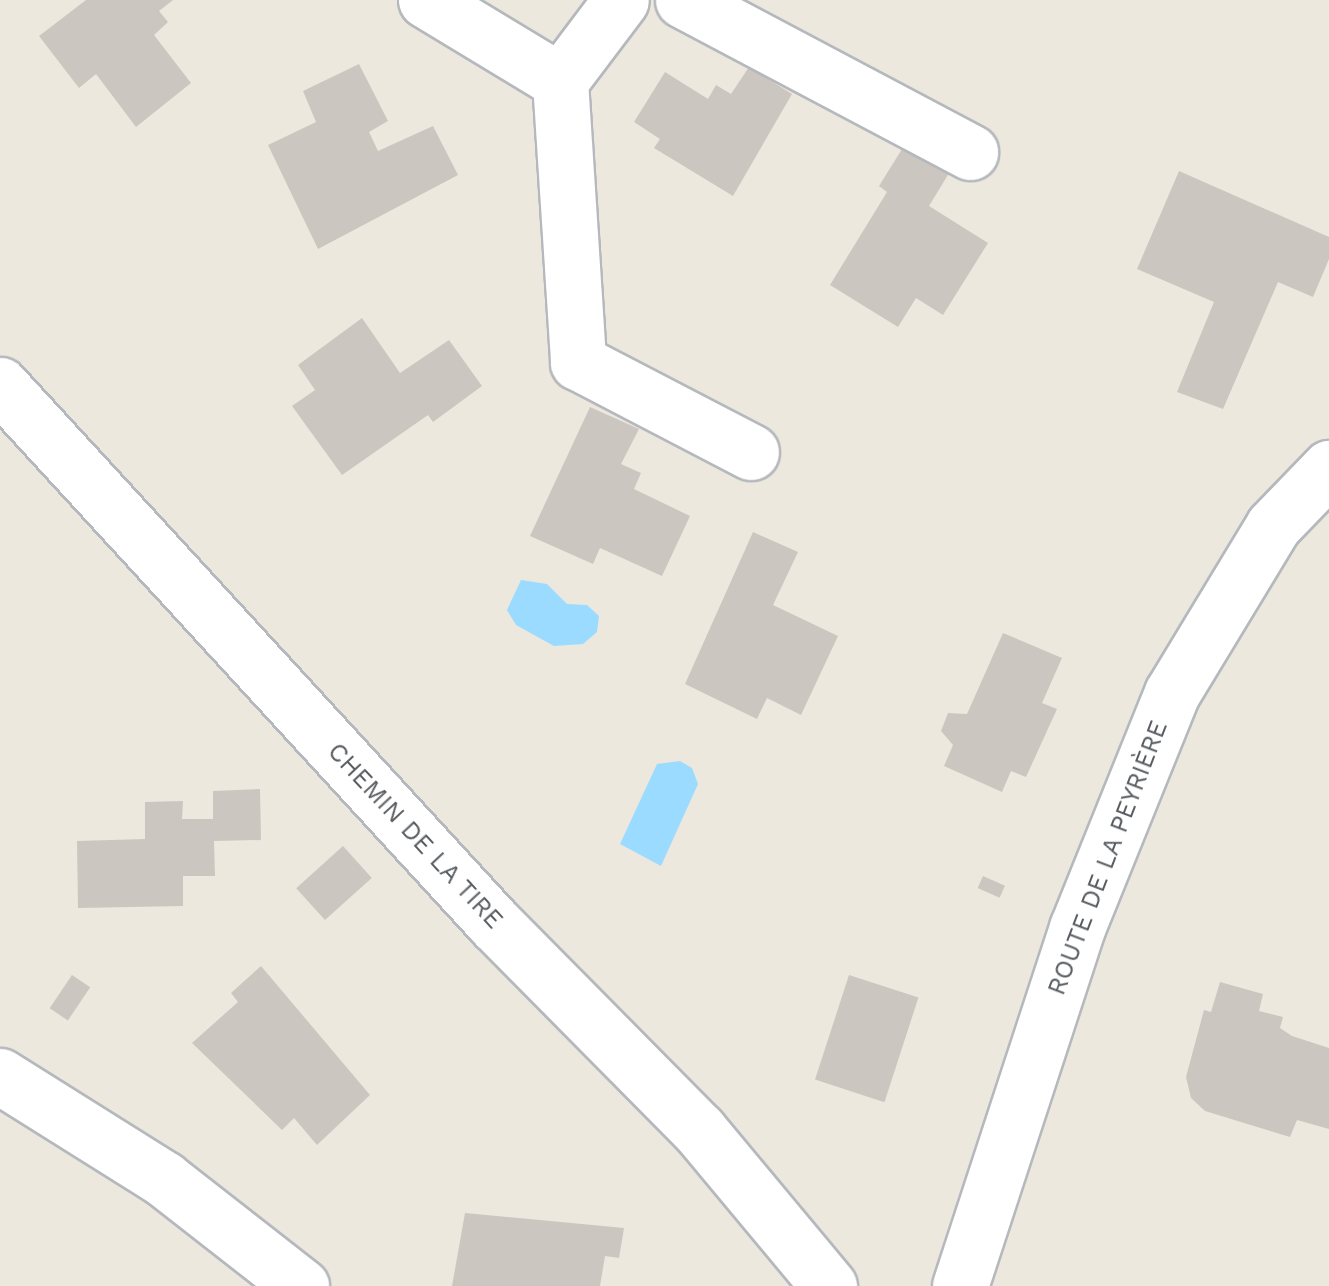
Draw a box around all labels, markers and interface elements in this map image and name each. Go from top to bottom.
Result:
street label: ROUTE DE LA PEYRIÈRE [1042,716,1174,1000]
street label: CHEMIN DE LA TIRE [321,736,509,936]

